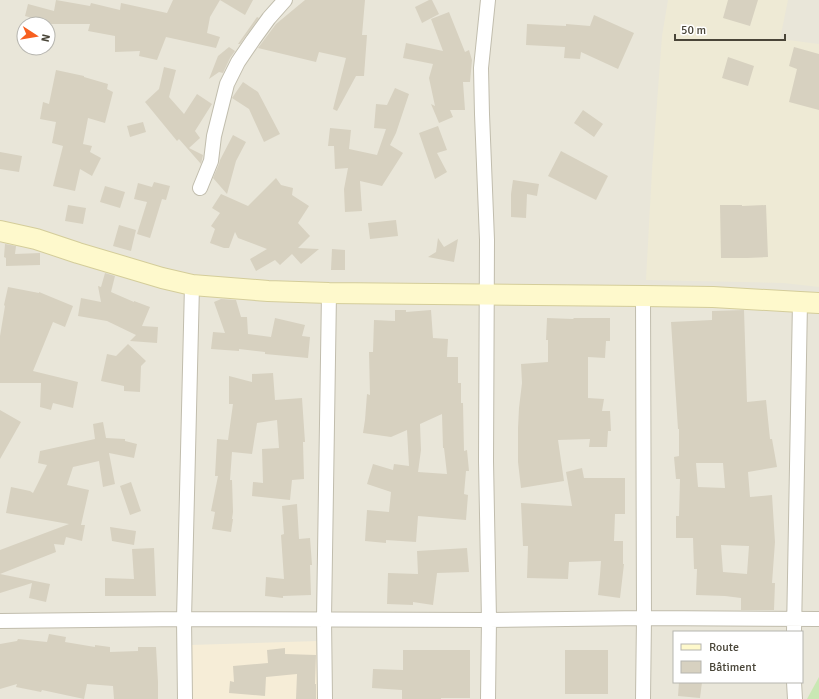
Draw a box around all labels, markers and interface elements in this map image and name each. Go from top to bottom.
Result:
north arrow [16,16,56,56]
scale bar [675,16,785,42]
text: 50 m [681,23,706,38]
text: N [38,33,52,43]
legend [673,631,803,683]
text: Route [709,640,739,655]
text: Bâtiment [709,660,756,675]

